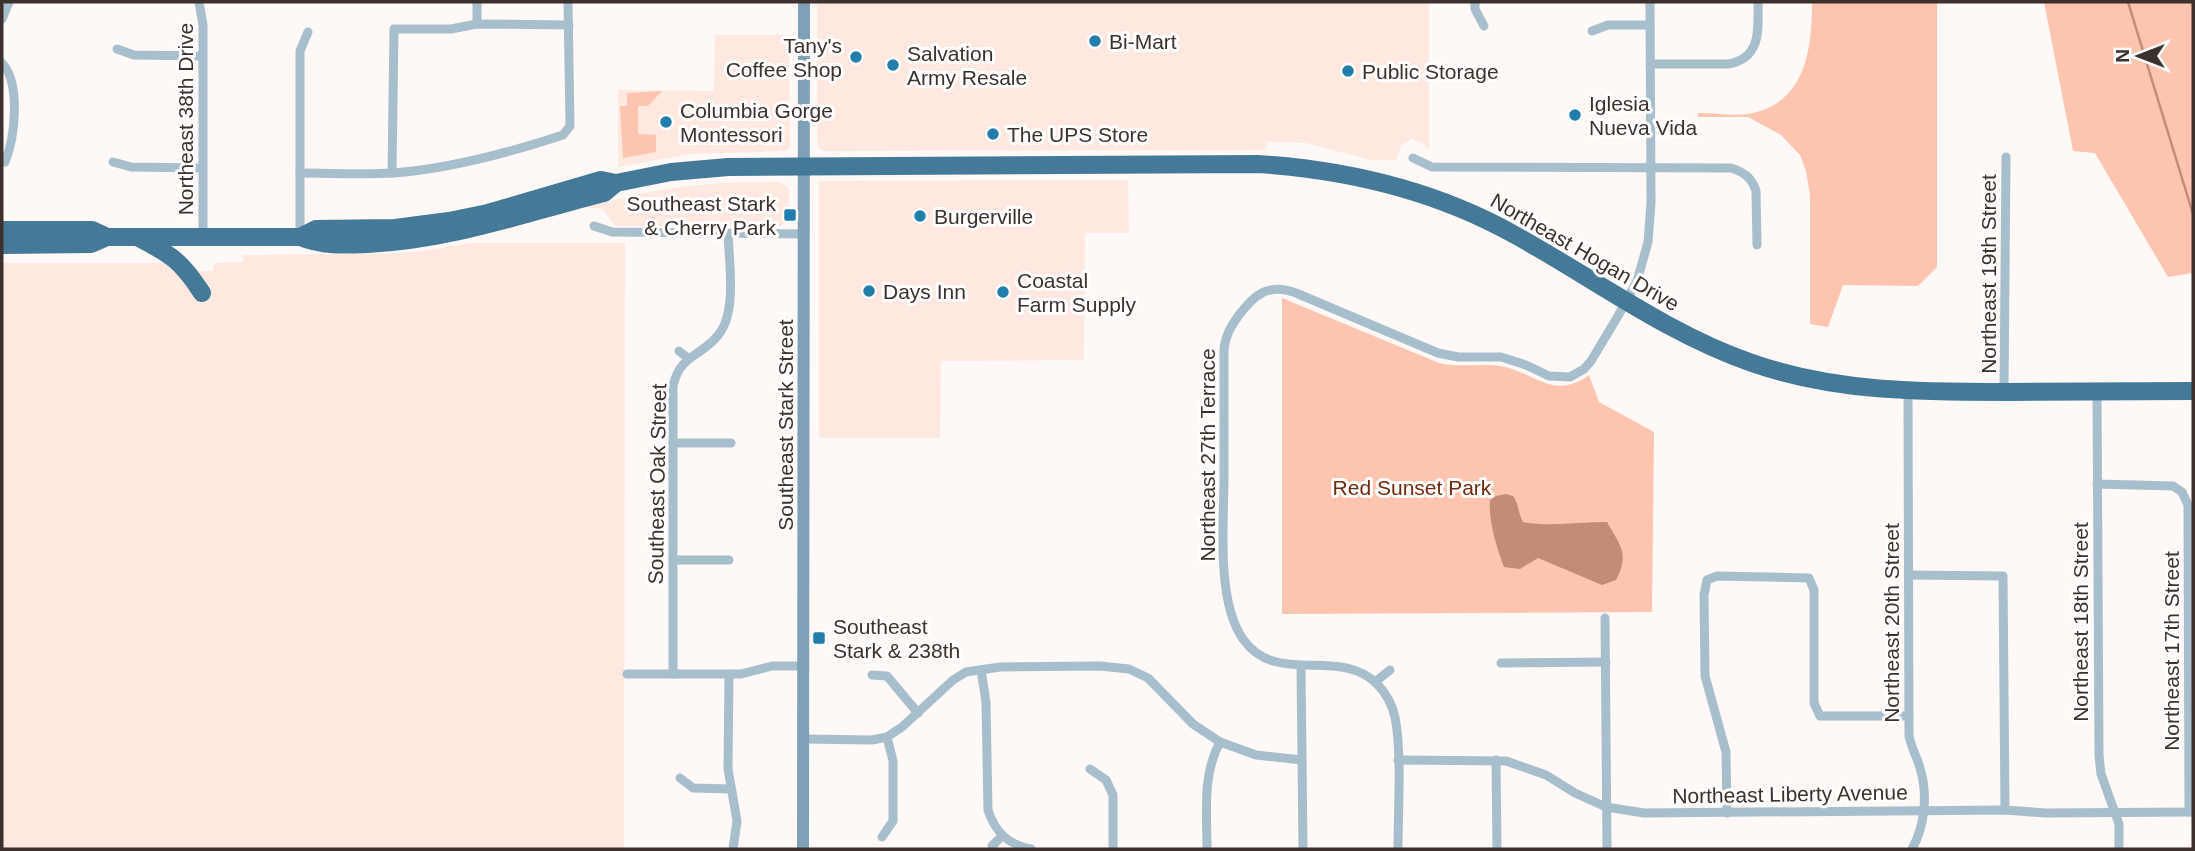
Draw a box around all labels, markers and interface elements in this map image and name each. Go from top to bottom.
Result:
north arrow [2104,21,2174,91]
street label: Northeast 38th Drive [174,23,197,215]
place label: Bi-Mart [1109,30,1177,53]
marker: Bi-Mart [1087,33,1103,49]
place label: Tany's Coffee Shop [726,34,842,81]
place label: Salvation Army Resale [907,42,1027,89]
marker: Tany's Coffee Shop [848,49,864,65]
text: N [2112,49,2133,63]
marker: Salvation Army Resale [885,57,901,73]
place label: Public Storage [1362,60,1499,83]
marker: Public Storage [1340,63,1356,79]
place label: Iglesia Nueva Vida [1589,92,1698,139]
place label: Columbia Gorge Montessori [680,99,833,146]
marker: Iglesia Nueva Vida [1567,107,1583,123]
marker: Columbia Gorge Montessori [658,114,674,130]
place label: The UPS Store [1007,123,1148,146]
marker: The UPS Store [985,126,1001,142]
street label: Northeast 19th Street [1977,174,2000,374]
street label: Northeast Hogan Drive [1487,189,1683,315]
place label: Southeast Stark & Cherry Park [627,192,776,239]
place label: Burgerville [934,205,1033,228]
marker: Southeast Stark & Cherry Park [782,207,798,223]
marker: Burgerville [912,208,928,224]
place label: Coastal Farm Supply [1017,269,1137,316]
place label: Days Inn [883,280,966,303]
marker: Days Inn [861,283,877,299]
marker: Coastal Farm Supply [995,284,1011,300]
street label: Southeast Stark Street [774,319,797,531]
street label: Northeast 27th Terrace [1196,348,1219,562]
street label: Southeast Oak Street [644,383,670,585]
park label: Red Sunset Park [1333,476,1492,499]
street label: Northeast 18th Street [2069,522,2092,722]
street label: Northeast 20th Street [1880,523,1903,723]
street label: Northeast 17th Street [2160,551,2183,751]
place label: Southeast Stark & 238th [833,615,960,662]
marker: Southeast Stark & 238th [811,630,827,646]
street label: Northeast Liberty Avenue [1672,780,1908,808]

